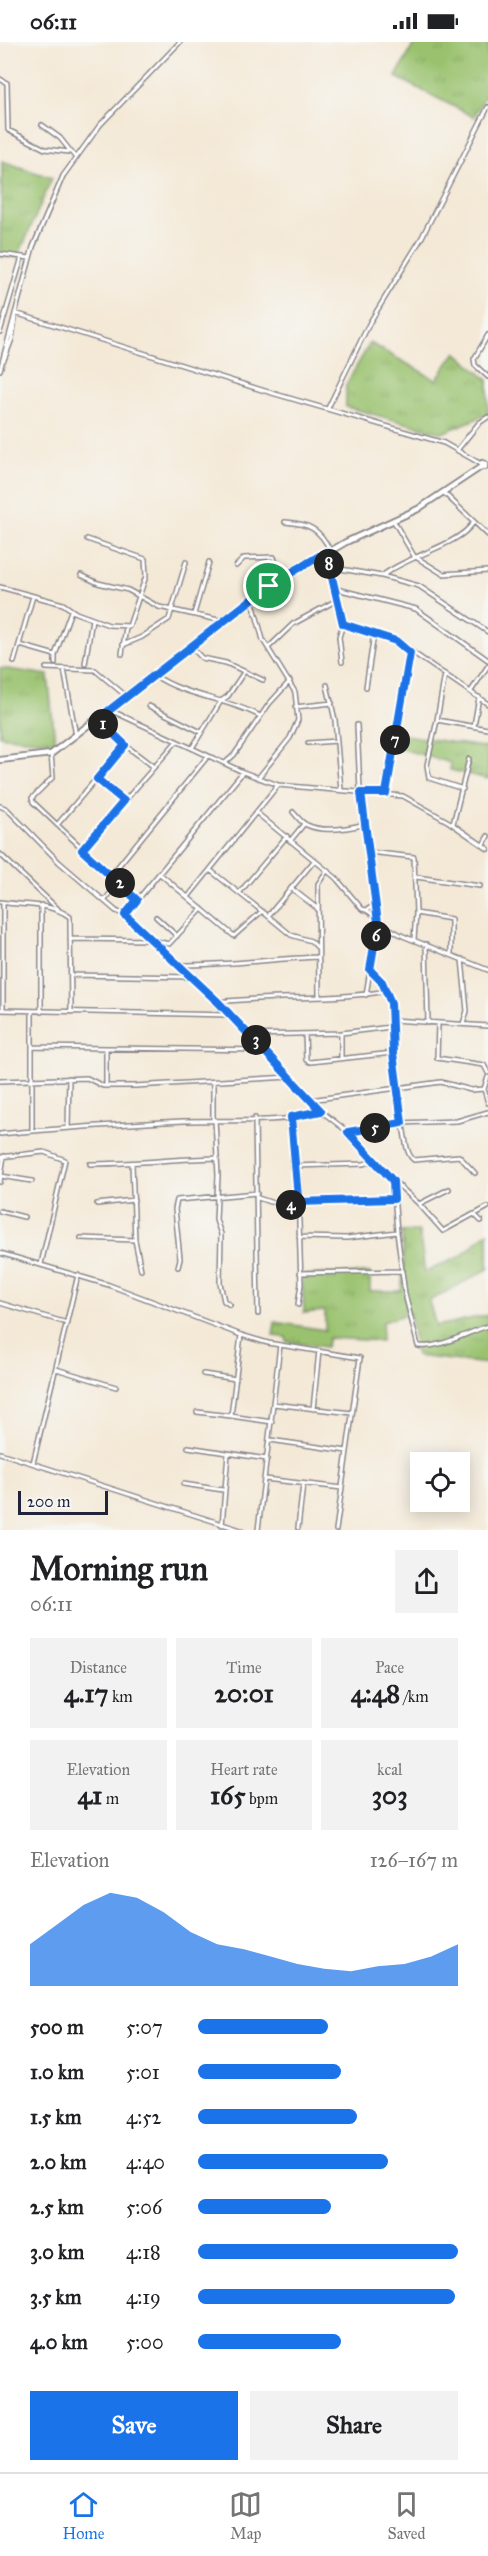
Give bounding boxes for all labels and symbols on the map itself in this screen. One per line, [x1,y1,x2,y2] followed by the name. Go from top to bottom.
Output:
[314,549,344,579] pin: 8
[243,560,294,611] pin
[88,709,118,739] pin: 1
[380,725,410,755] pin: 7
[105,868,135,898] pin: 2
[361,921,391,951] pin: 6
[241,1025,271,1055] pin: 3
[360,1113,390,1143] pin: 5
[276,1190,306,1220] pin: 4
[18,1488,108,1516] scale bar

